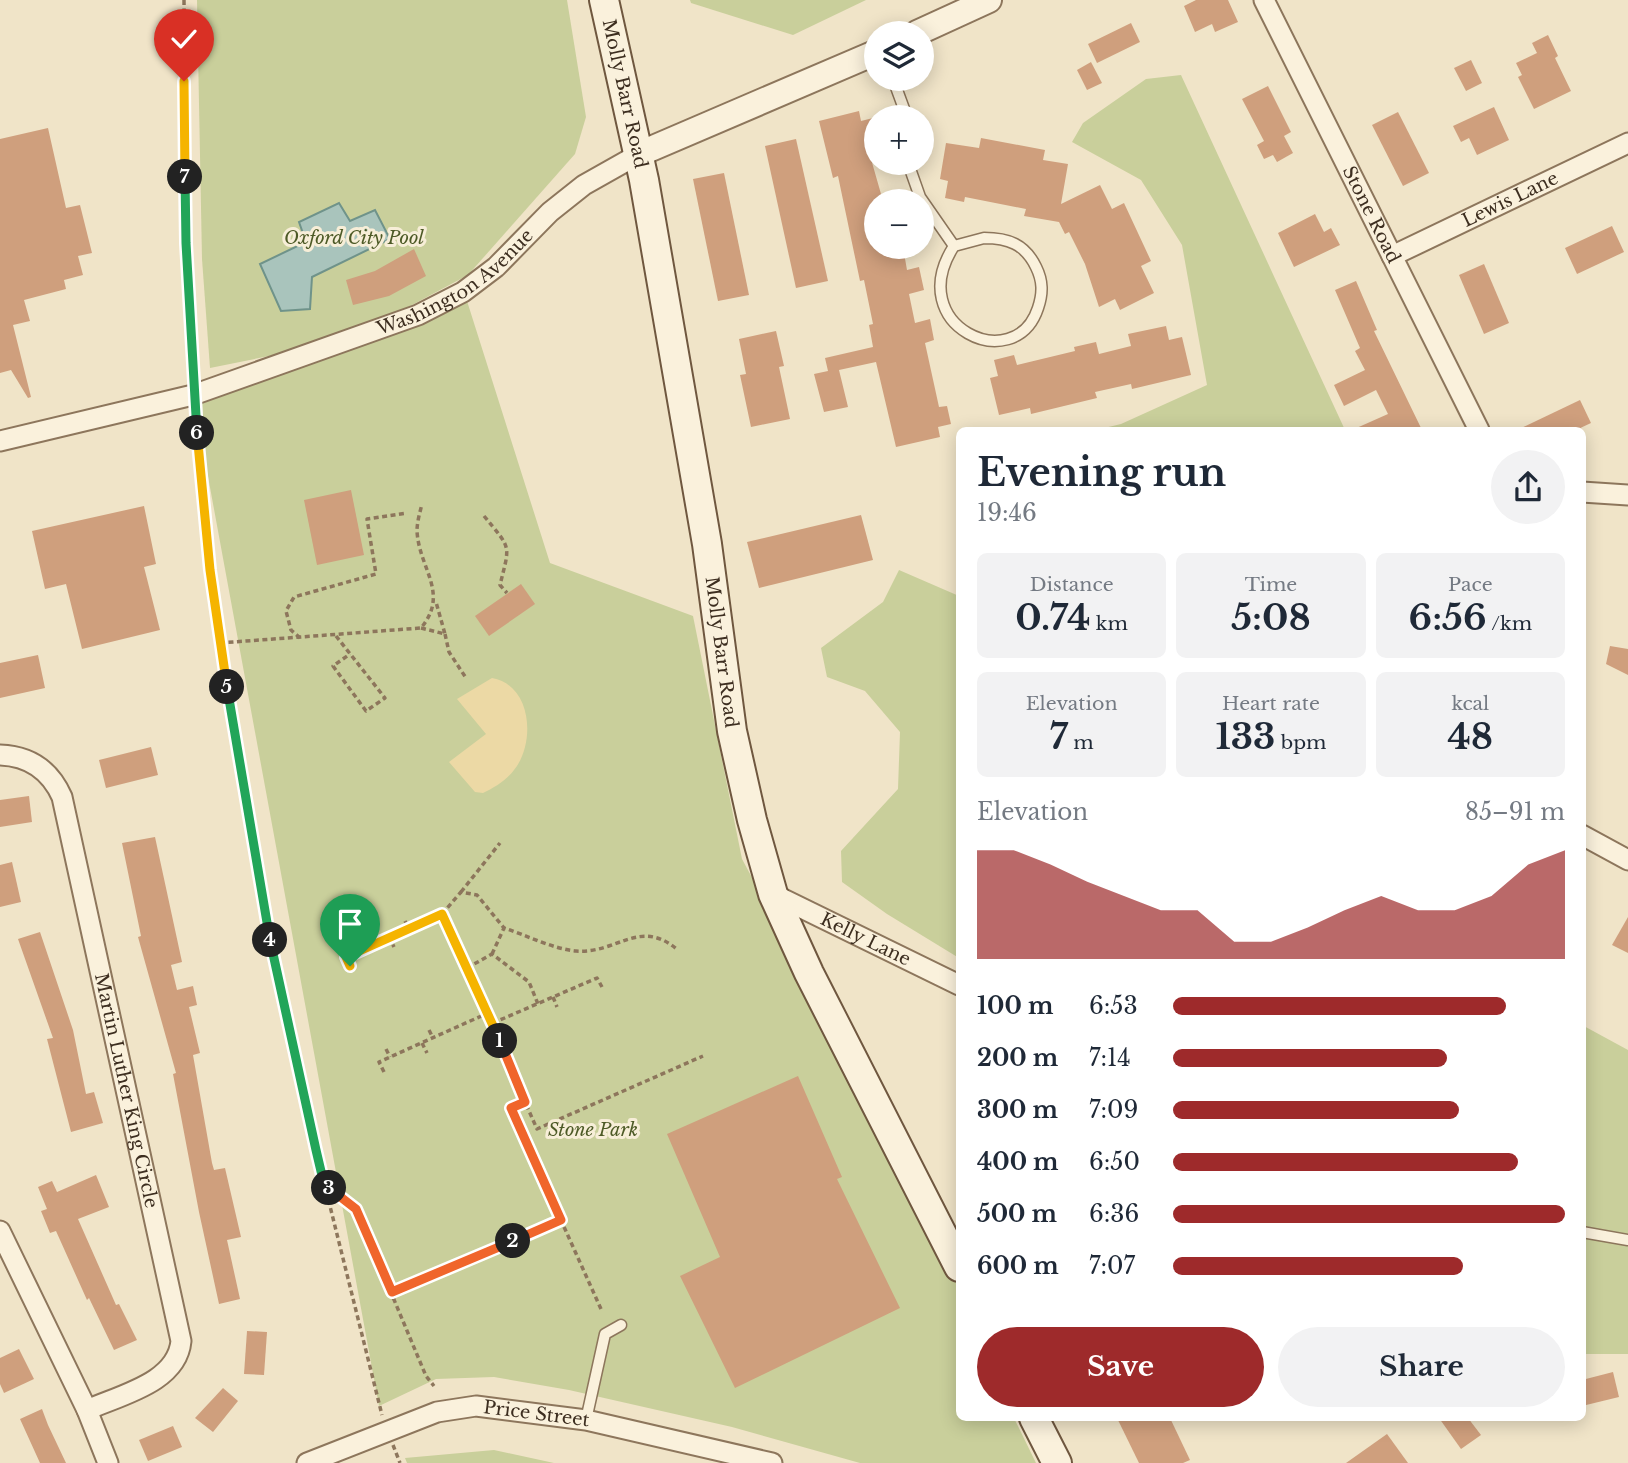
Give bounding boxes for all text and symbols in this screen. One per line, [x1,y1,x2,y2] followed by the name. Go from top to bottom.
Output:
[154,9,214,81] pin
[598,17,652,170] street label: Molly Barr Road
[165,20,203,58] icon: check
[864,21,934,259] map controls
[864,21,934,91] button: layers
[864,105,934,175] button: +
[168,160,202,194] pin: 7
[1338,162,1405,267] street label: Stone Road
[180,165,189,188] text: 7
[1459,167,1562,232] street label: Lewis Lane
[864,189,934,259] button: −
[373,225,538,340] street label: Washington Avenue
[284,227,424,249] park label: Oxford City Pool
[180,416,214,450] pin: 6
[190,421,203,444] text: 6
[977,449,1226,496] text: Evening run
[1491,450,1565,524] button: share
[977,499,1037,527] text: 19:46
[1030,573,1114,596] text: Distance
[1245,573,1297,596] text: Time
[1448,573,1493,596] text: Pace
[700,575,742,729] street label: Molly Barr Road
[1015,596,1090,639] text: 0.74
[1231,596,1311,639] text: 5:08
[1409,596,1487,639] text: 6:56
[1090,612,1128,635] text: km
[1487,612,1532,635] text: /km
[210,670,244,704] pin: 5
[221,675,232,698] text: 5
[1026,692,1118,715] text: Elevation
[1222,692,1320,715] text: Heart rate
[1451,692,1489,715] text: kcal
[1050,715,1068,758] text: 7
[1215,715,1275,758] text: 133
[1448,715,1493,758] text: 48
[1068,731,1094,754] text: m
[1275,731,1327,754] text: bpm
[977,798,1088,826] text: Elevation
[1465,798,1565,826] text: 85–91 m
[320,894,380,966] pin
[331,905,369,943] icon: arrive
[817,908,914,971] street label: Kelly Lane
[252,922,288,958] pin: 4
[263,928,276,951] text: 4
[90,971,163,1210] street label: Martin Luther King Circle
[977,992,1053,1020] text: 100 m
[1089,992,1138,1020] text: 6:53
[482,1024,518,1058] pin: 1
[495,1029,504,1052] text: 1
[977,1044,1058,1072] text: 200 m
[1089,1044,1131,1072] text: 7:14
[977,1096,1058,1124] text: 300 m
[1089,1096,1138,1124] text: 7:09
[548,1119,638,1141] park label: Stone Park
[977,1148,1059,1176] text: 400 m
[1089,1148,1140,1176] text: 6:50
[312,1170,346,1206] pin: 3
[322,1176,335,1199] text: 3
[977,1200,1057,1228] text: 500 m
[1089,1200,1139,1228] text: 6:36
[496,1224,530,1258] pin: 2
[506,1229,519,1252] text: 2
[977,1252,1059,1280] text: 600 m
[1089,1252,1135,1280] text: 7:07
[977,1327,1264,1407] button: Save
[1278,1327,1565,1407] button: Share
[482,1396,591,1431] street label: Price Street

